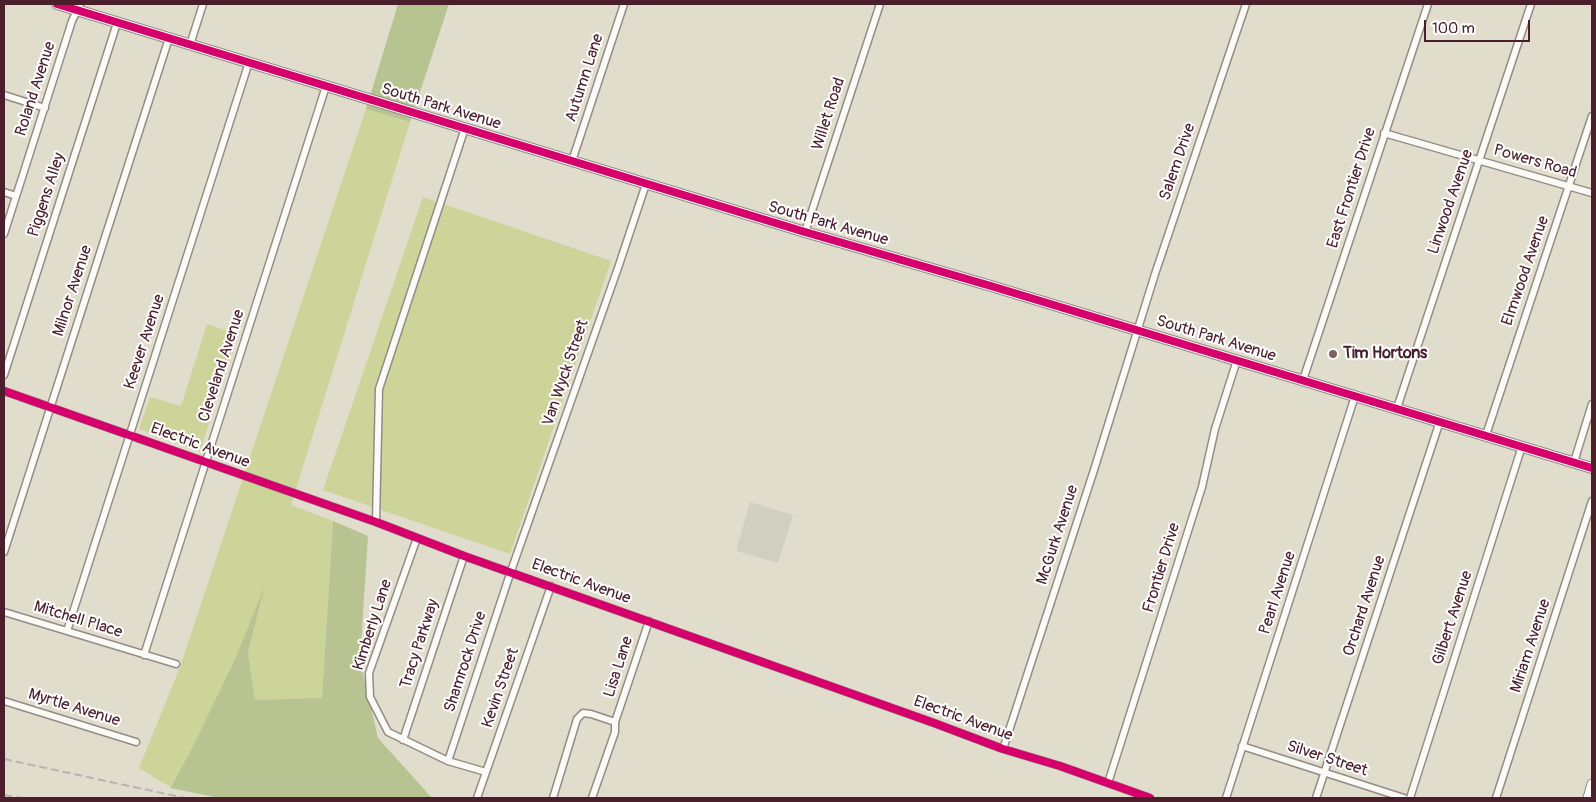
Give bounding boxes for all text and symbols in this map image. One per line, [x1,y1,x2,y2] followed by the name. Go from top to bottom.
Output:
[1426,10,1532,42] scale bar
[1432,19,1475,38] text: 100 m
[562,32,608,124] street label: Autumn Lane
[12,39,60,139] street label: Roland Avenue
[808,75,850,153] street label: Willet Road
[379,80,503,134] street label: South Park Avenue
[1156,121,1200,203] street label: Salem Drive
[1323,125,1381,251] street label: East Frontier Drive
[1491,141,1579,183] street label: Powers Road
[1424,147,1478,257] street label: Linwood Avenue
[24,150,70,240] street label: Piggens Alley
[766,198,890,250] street label: South Park Avenue
[1498,214,1554,328] street label: Elmwood Avenue
[49,243,97,339] street label: Milnor Avenue
[121,292,169,392] street label: Keever Avenue
[195,307,249,425] street label: Cleveland Avenue
[1154,312,1278,366] street label: South Park Avenue
[539,317,593,429] street label: Van Wyck Street
[1343,344,1427,364] place label: Tim Hortons
[1327,348,1339,360] marker: Tim Hortons
[148,419,252,473] street label: Electric Avenue
[1033,483,1083,587] street label: McGurk Avenue
[1139,521,1185,615] street label: Frontier Drive
[1256,549,1300,637] street label: Pearl Avenue
[1340,553,1390,659] street label: Orchard Avenue
[529,555,633,609] street label: Electric Avenue
[1429,569,1477,667] street label: Gilbert Avenue
[349,577,397,673] street label: Kimberly Lane
[31,597,125,643] street label: Mitchell Place
[396,597,444,691] street label: Tracy Parkway
[1507,597,1555,695] street label: Miriam Avenue
[441,609,491,715] street label: Shamrock Drive
[600,634,638,700] street label: Lisa Lane
[478,645,524,731] street label: Kevin Street
[26,685,122,731] street label: Myrtle Avenue
[911,692,1015,746] street label: Electric Avenue
[1284,737,1370,781] street label: Silver Street

